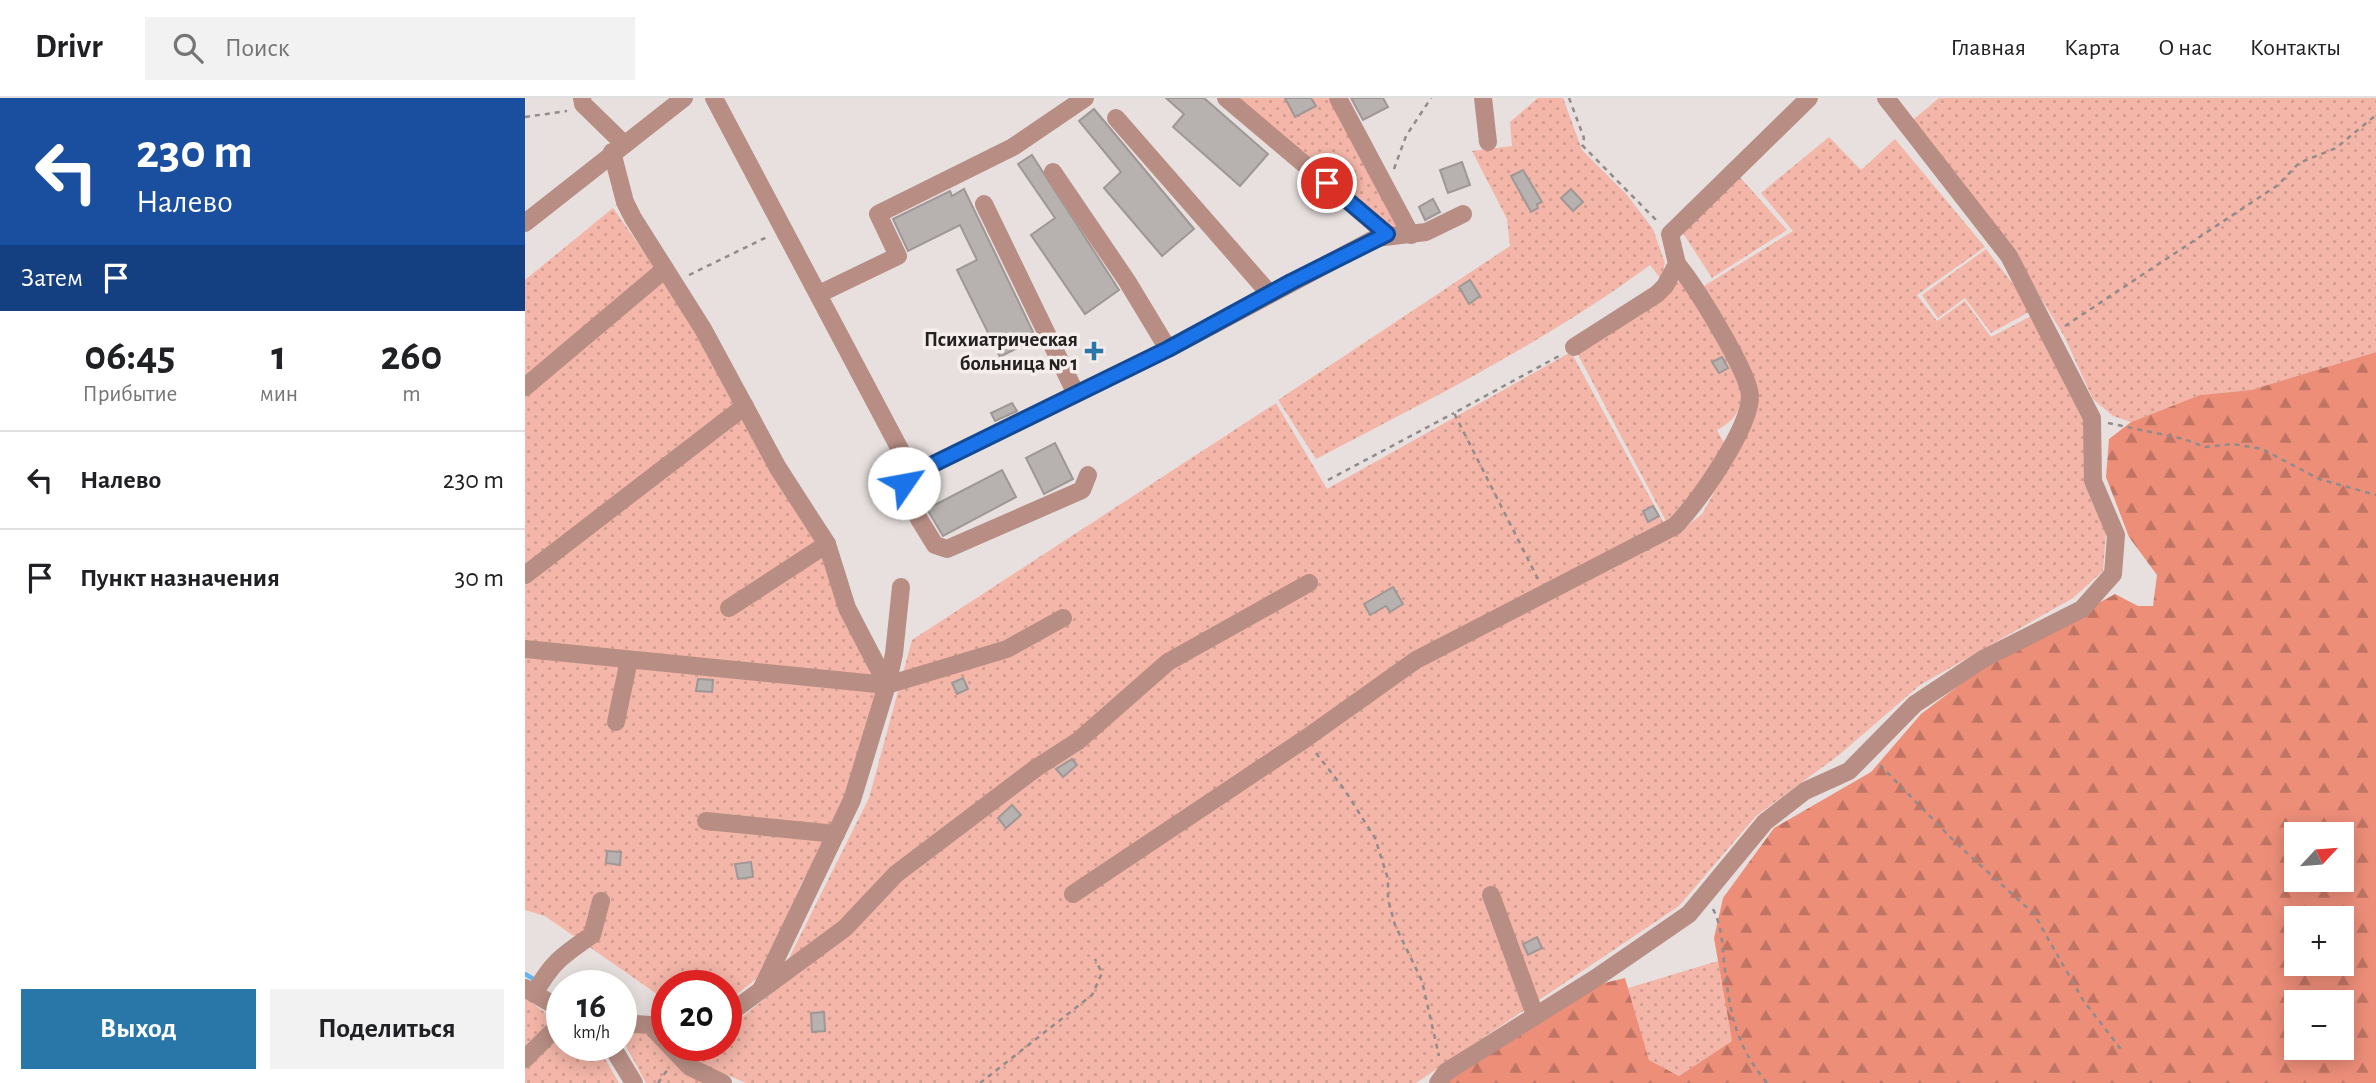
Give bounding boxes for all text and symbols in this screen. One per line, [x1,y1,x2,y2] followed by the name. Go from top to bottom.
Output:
[145,17,635,80] search box
[169,29,207,67] icon: search
[35,31,103,64] text: Drivr
[225,35,290,61] text: Поиск
[1951,36,2026,60] text: Главная
[2064,36,2120,60] text: Карта
[2158,36,2212,60] text: О нас
[2250,36,2341,60] text: Контакты
[21,126,112,217] icon: left
[136,128,253,177] text: 230 m
[1297,153,1357,213] pin
[1308,164,1346,202] icon: arrive
[136,186,233,218] text: Налево
[97,259,135,297] icon: arrive
[21,265,83,291] text: Затем
[924,329,1078,374] place label: Психиатрическая больница № 1
[84,335,175,377] text: 06:45
[271,335,286,377] text: 1
[381,335,442,377] text: 260
[1084,341,1104,361] marker: Психиатрическая больница № 1
[83,383,177,406] text: Прибытие
[260,383,298,406] text: мин
[402,383,421,406] text: m
[867,446,941,520] position arrow
[21,461,59,499] icon: left
[80,467,161,493] text: Налево
[443,467,504,493] text: 230 m
[21,559,59,597] icon: arrive
[80,565,280,591] text: Пункт назначения
[454,565,504,591] text: 30 m
[2284,822,2354,892] north arrow
[2284,822,2354,1060] map controls
[2284,906,2354,976] button: +
[651,970,742,1061] speed limit sign: 20
[21,989,256,1069] button: Выход
[270,989,504,1069] button: Поделиться
[577,989,606,1024] text: 16
[2284,990,2354,1060] button: −
[573,1024,610,1042] text: km/h

